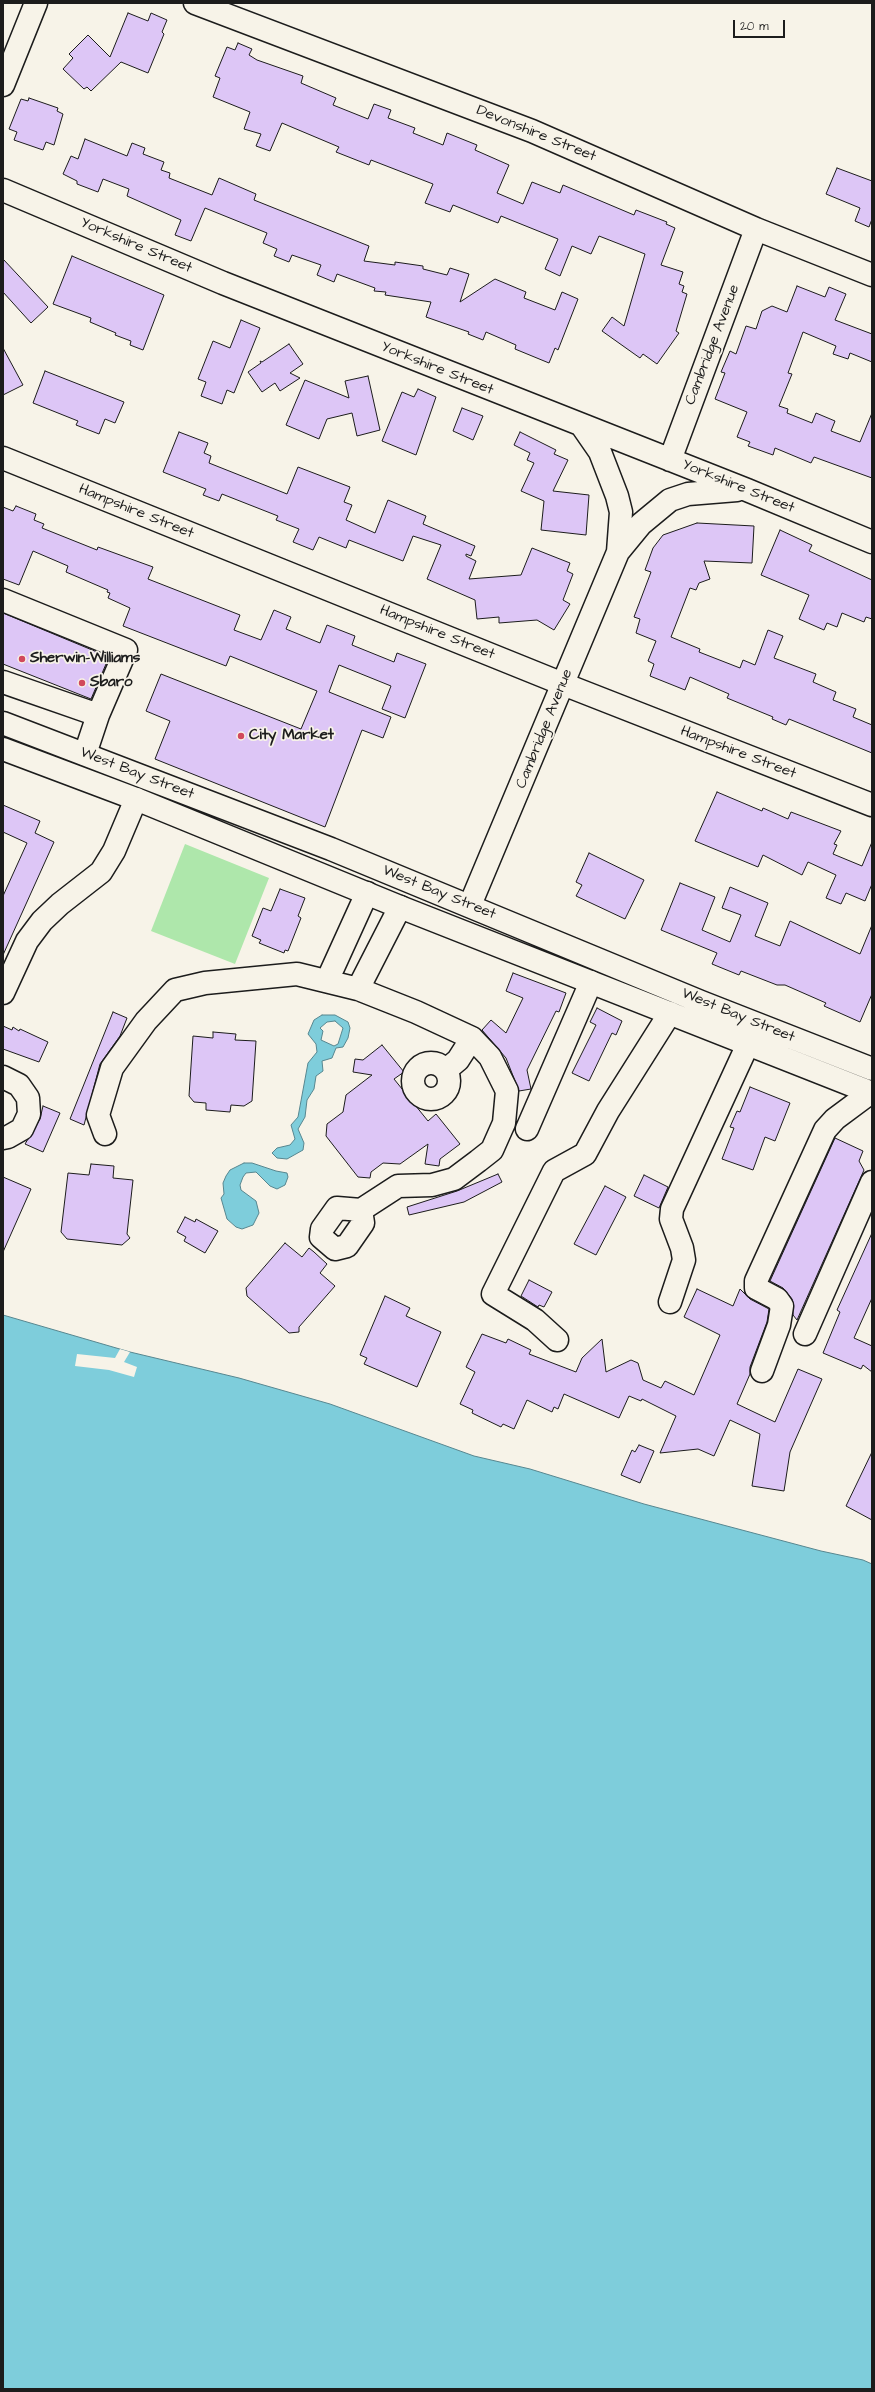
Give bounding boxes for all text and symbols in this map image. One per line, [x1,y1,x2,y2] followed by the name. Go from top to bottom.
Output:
[735,12,787,38] scale bar
[740,18,769,35] text: 20 m
[474,102,598,166] street label: Devonshire Street
[77,214,195,278] street label: Yorkshire Street
[682,282,744,408] street label: Cambridge Avenue
[378,338,496,400] street label: Yorkshire Street
[679,456,797,518] street label: Yorkshire Street
[76,481,196,543] street label: Hampshire Street
[377,602,497,664] street label: Hampshire Street
[30,650,140,668] place label: Sherwin-Williams
[17,654,27,664] marker: Sherwin-Williams
[513,667,577,791] street label: Cambridge Avenue
[90,674,132,692] place label: Sbaro
[77,678,87,688] marker: Sbaro
[678,723,798,783] street label: Hampshire Street
[249,727,334,745] place label: City Market
[236,731,246,741] marker: City Market
[77,744,197,804] street label: West Bay Street
[380,862,498,924] street label: West Bay Street
[679,985,797,1047] street label: West Bay Street

